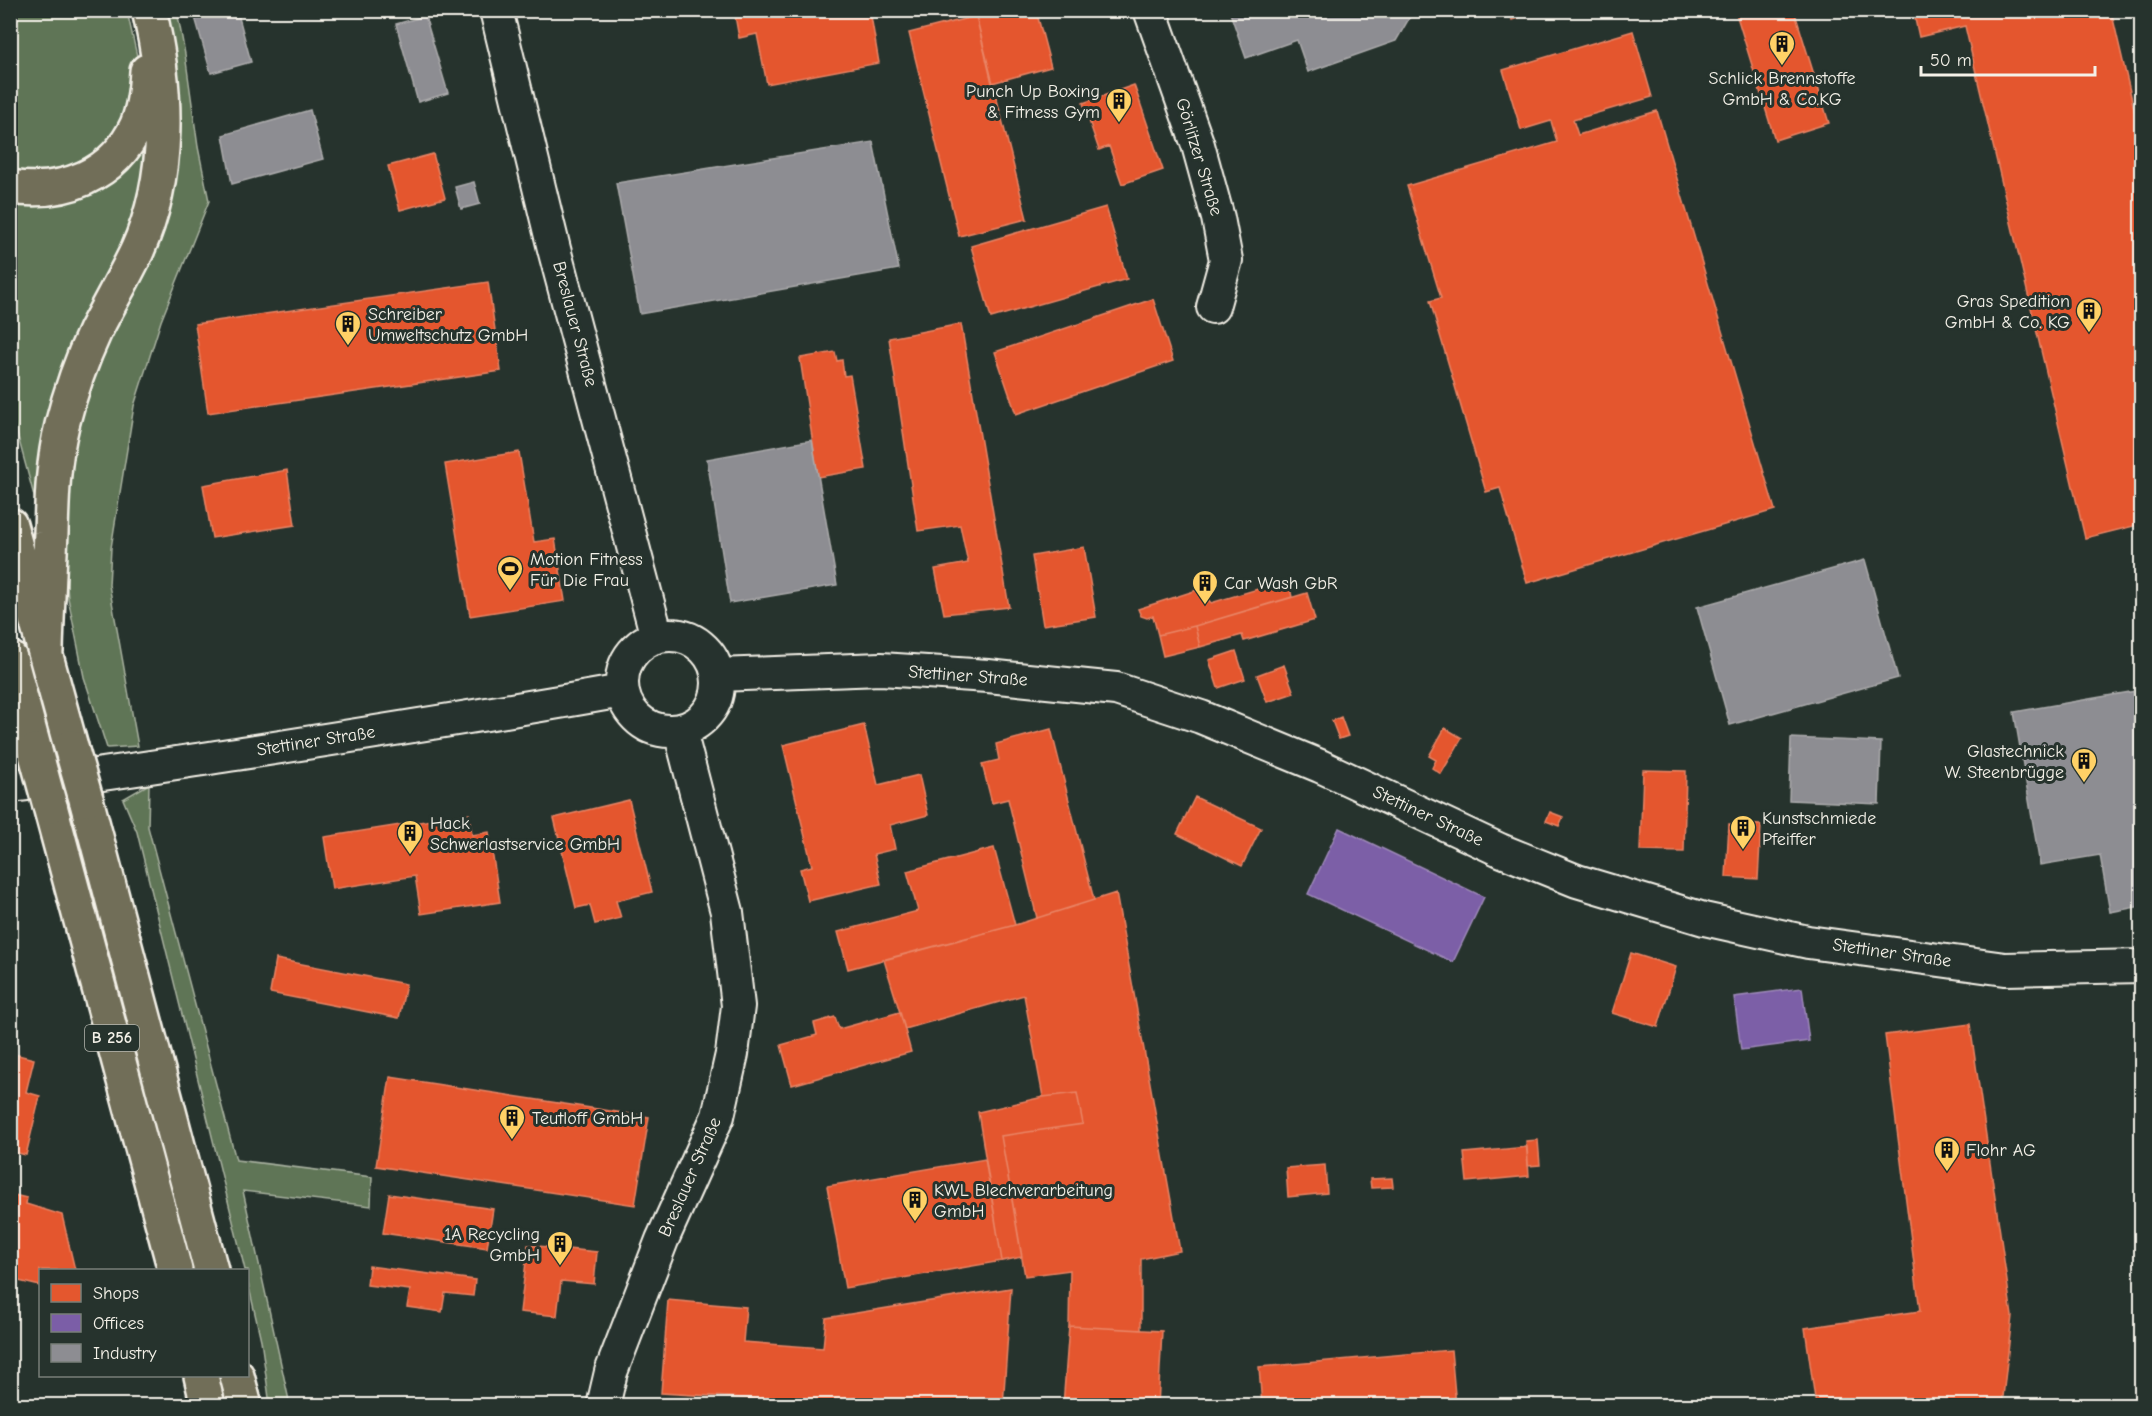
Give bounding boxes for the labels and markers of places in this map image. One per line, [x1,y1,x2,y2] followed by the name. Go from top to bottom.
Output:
[1767,29,1797,67] building icon: Schlick Brennstoffe GmbH & Co.KG
[1709,68,1855,110] place label: Schlick Brennstoffe GmbH & Co.KG
[966,81,1100,123] place label: Punch Up Boxing & Fitness Gym
[1104,86,1134,124] building icon: Punch Up Boxing & Fitness Gym
[1945,291,2070,333] place label: Gras Spedition GmbH & Co. KG
[2074,296,2104,334] building icon: Gras Spedition GmbH & Co. KG
[368,304,528,346] place label: Schreiber Umweltschutz GmbH
[333,309,363,347] building icon: Schreiber Umweltschutz GmbH
[530,549,643,591] place label: Motion Fitness Für Die Frau
[495,554,525,592] sports icon: Motion Fitness Für Die Frau
[1190,568,1220,606] building icon: Car Wash GbR
[1224,573,1338,594] place label: Car Wash GbR
[1944,741,2064,783] place label: Glastechnick W. Steenbrügge
[2069,746,2099,784] building icon: Glastechnick W. Steenbrügge
[1762,808,1876,850] place label: Kunstschmiede Pfeiffer
[430,813,620,855] place label: Hack Schwerlastservice GmbH
[1728,813,1758,851] building icon: Kunstschmiede Pfeiffer
[395,818,425,856] building icon: Hack Schwerlastservice GmbH
[497,1103,527,1141] building icon: Teutloff GmbH
[532,1108,643,1129] place label: Teutloff GmbH
[1932,1135,1962,1173] building icon: Flohr AG
[1966,1140,2036,1161] place label: Flohr AG
[934,1180,1113,1222] place label: KWL Blechverarbeitung GmbH
[900,1185,930,1223] building icon: KWL Blechverarbeitung GmbH
[444,1224,540,1266] place label: 1A Recycling GmbH
[545,1229,575,1267] building icon: 1A Recycling GmbH

